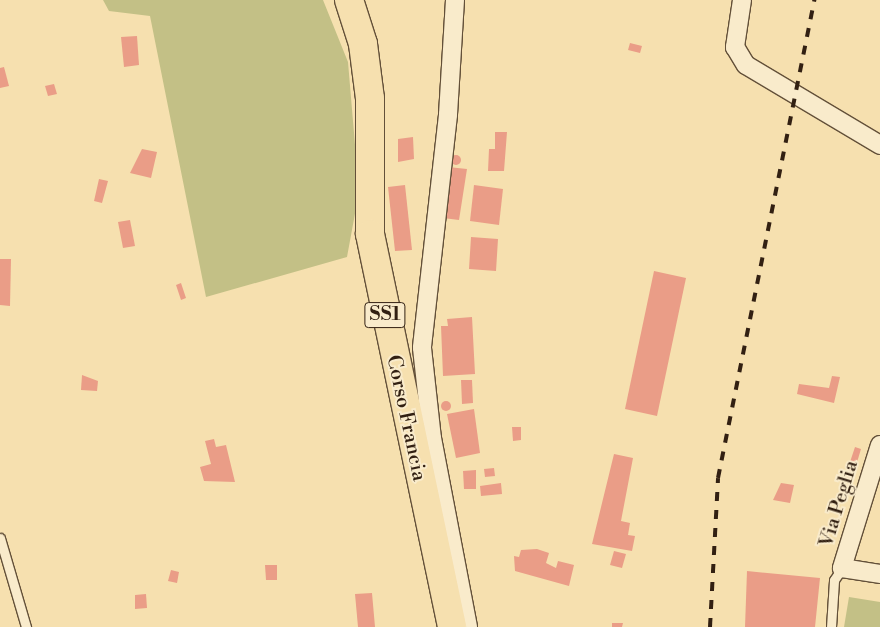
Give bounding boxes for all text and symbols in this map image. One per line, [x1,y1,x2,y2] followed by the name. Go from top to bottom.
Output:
[364,298,406,332] road number: SS1
[381,353,431,483] street label: Corso Francia
[814,458,864,550] street label: Via Peglia

